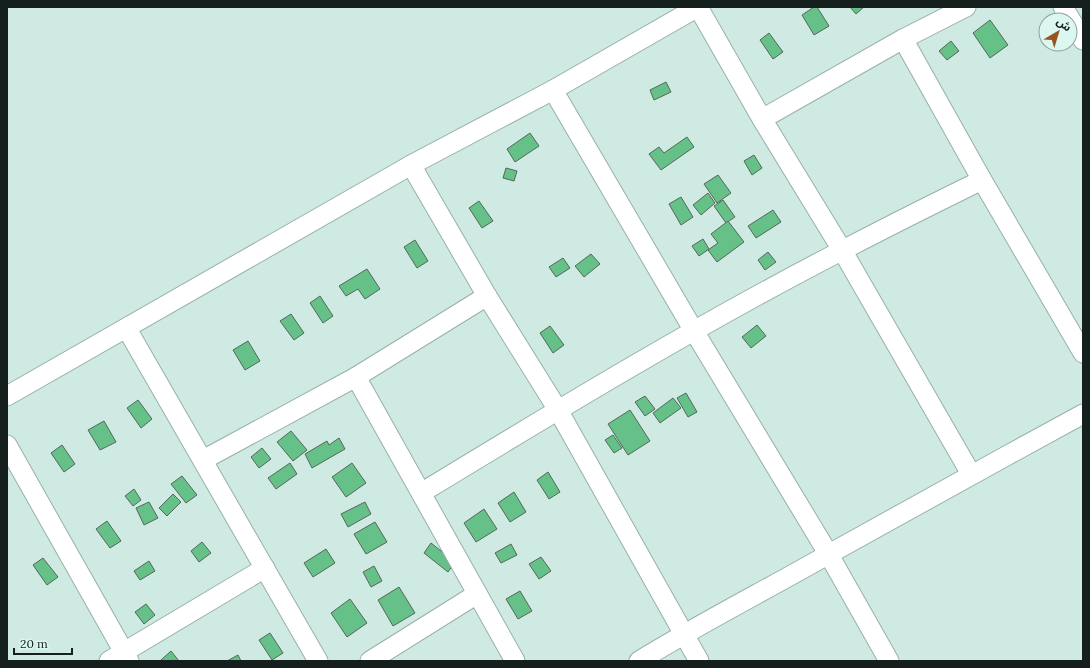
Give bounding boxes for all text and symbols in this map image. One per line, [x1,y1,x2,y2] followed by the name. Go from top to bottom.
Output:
[1038,12,1078,52] north arrow
[1054,14,1074,34] text: ش
[14,630,72,656] scale bar
[20,636,48,651] text: 20 m

